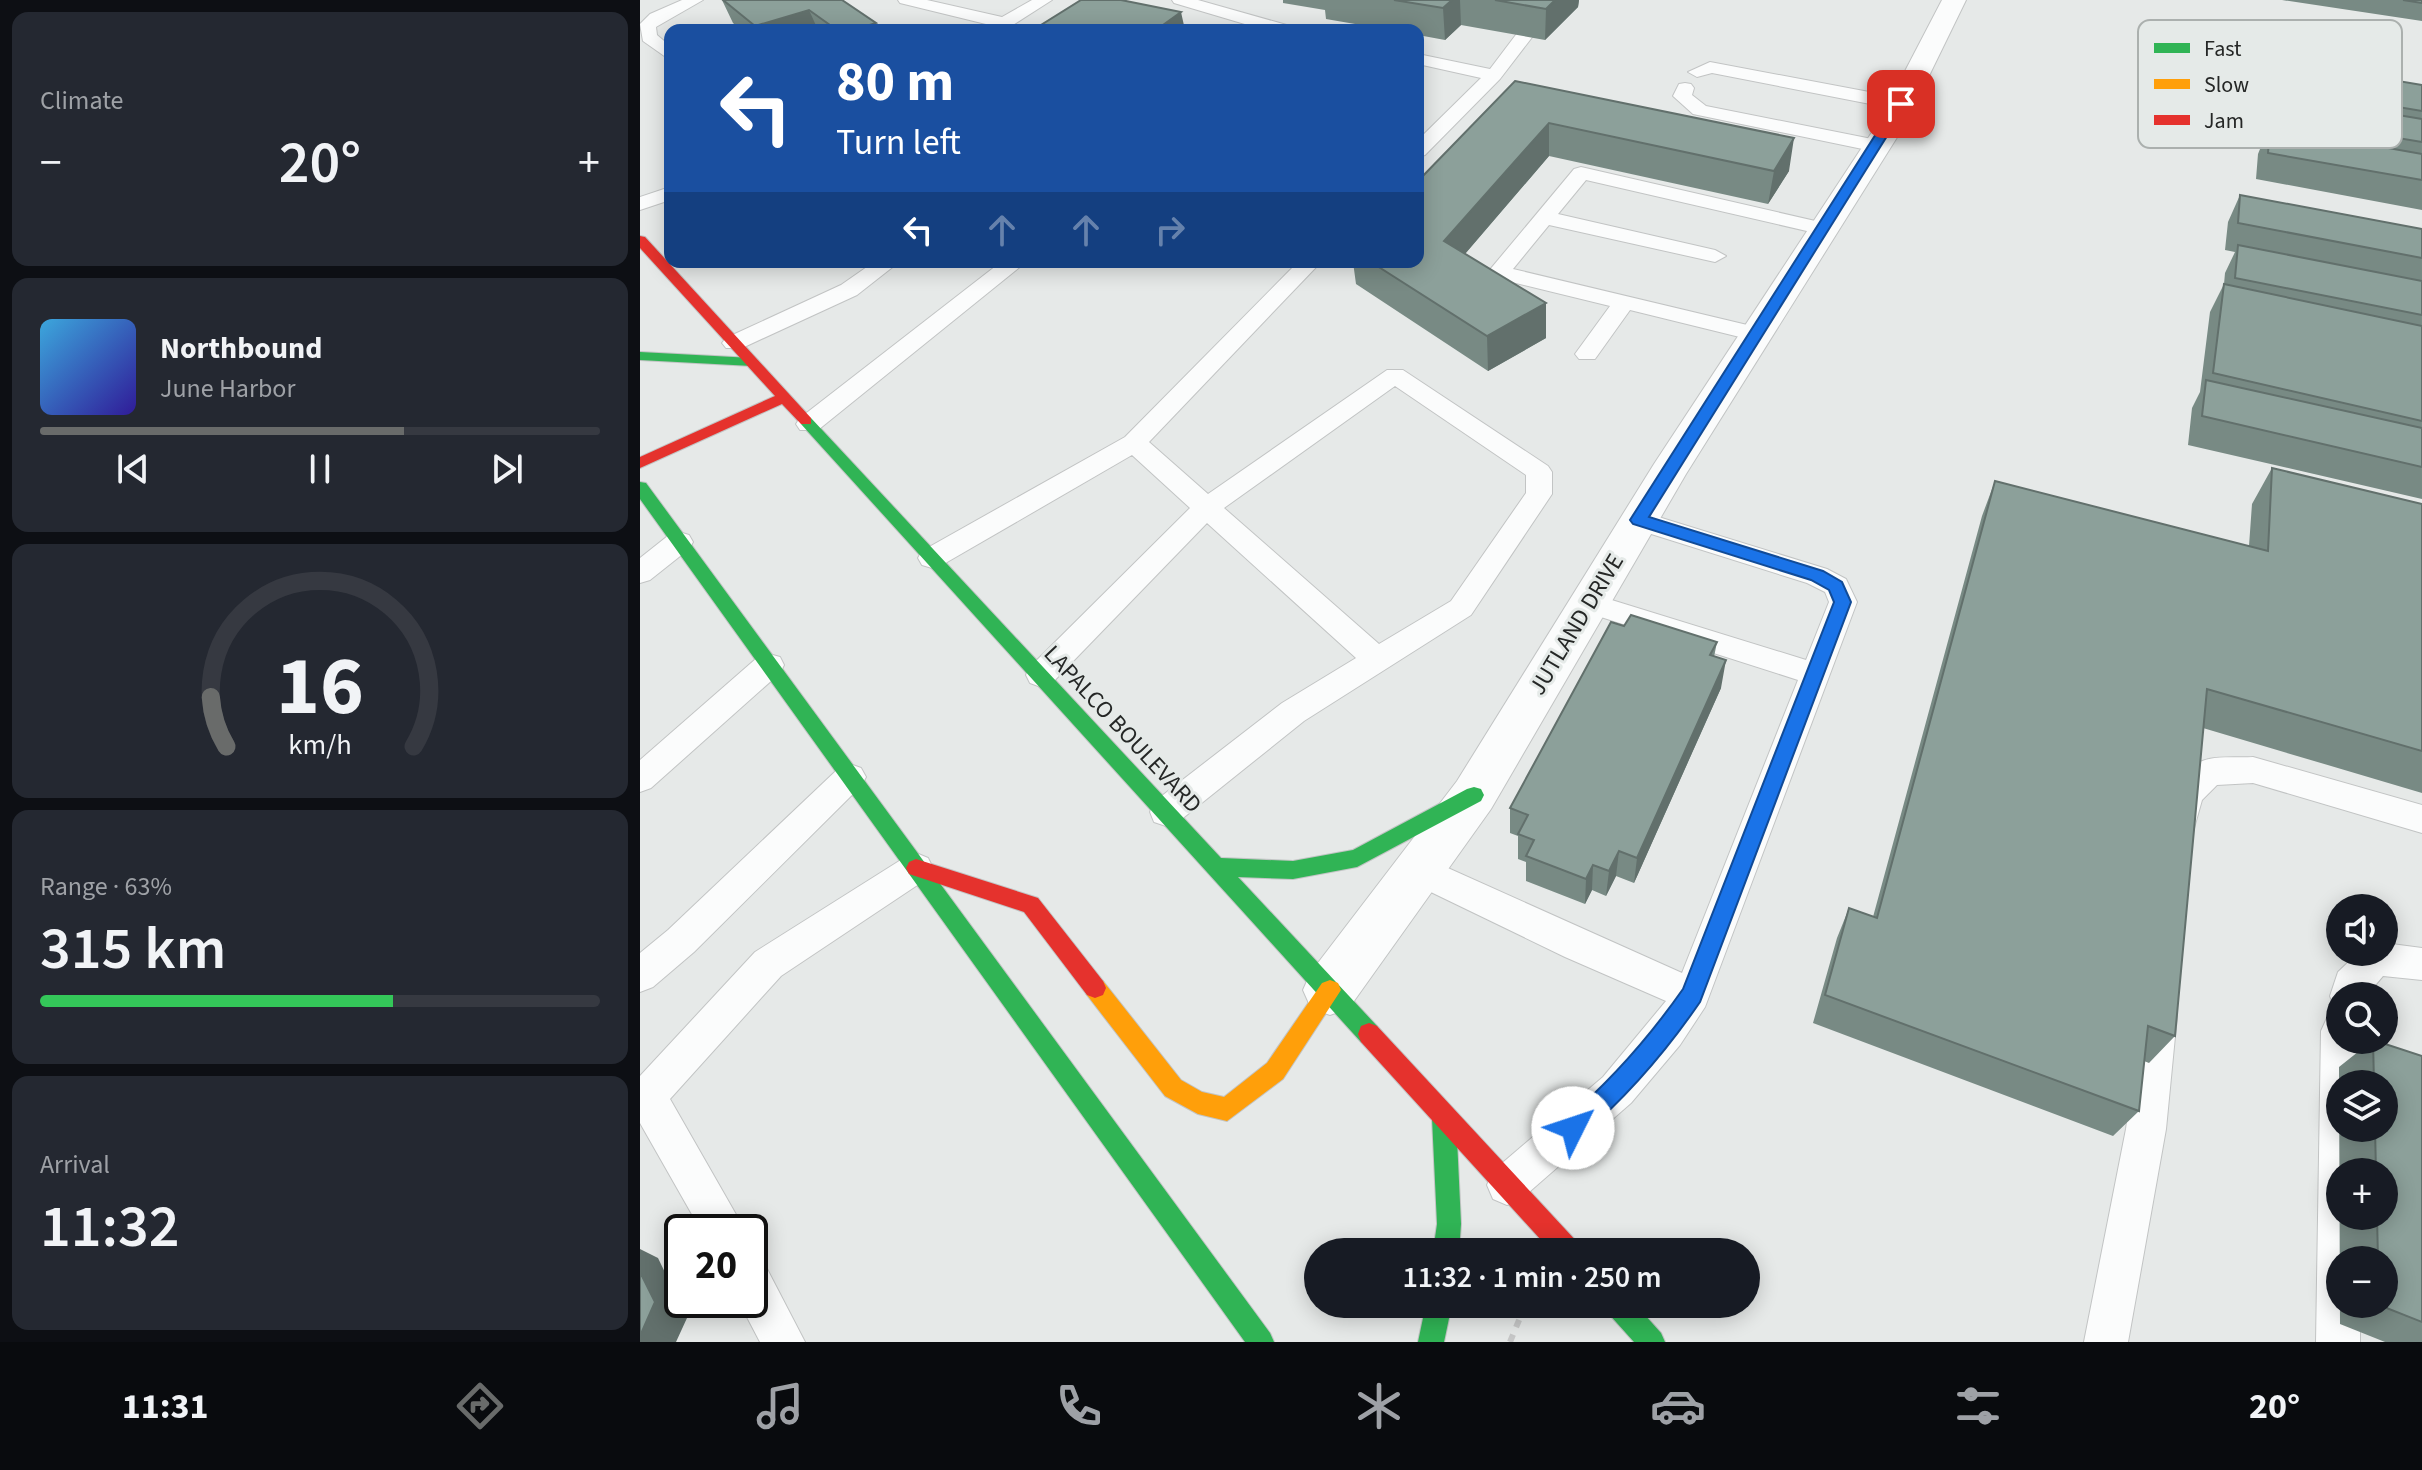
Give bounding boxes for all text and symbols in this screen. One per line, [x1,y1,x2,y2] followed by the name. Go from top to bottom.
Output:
[2138,20,2402,148] legend
[2204,33,2242,65] text: Fast
[836,43,954,122] text: 80 m
[704,56,808,160] icon: left
[2204,69,2249,101] text: Slow
[1867,70,1935,138] pin
[40,82,124,119] text: Climate
[1879,82,1923,126] icon: arrive
[2204,105,2244,137] text: Jam
[836,117,961,168] text: Turn left
[279,121,361,206] text: 20°
[40,132,62,195] text: −
[578,132,600,195] text: +
[896,208,940,252] icon: left
[980,208,1024,252] icon: ahead
[1064,208,1108,252] icon: ahead
[1148,208,1192,252] icon: right
[160,327,322,370] text: Northbound
[160,370,296,407] text: June Harbor
[111,447,155,491] icon: previous
[298,447,342,491] icon: pause
[485,447,529,491] icon: next
[1520,547,1632,702] street label: JUTLAND DRIVE
[276,628,364,746] text: 16
[1035,638,1210,821] street label: LAPALCO BOULEVARD
[288,725,352,765] text: km/h
[40,868,172,905] text: Range · 63%
[2326,894,2398,1318] map controls
[2326,894,2398,966] button: sound
[40,907,226,992] text: 315 km
[2326,982,2398,1054] button: search
[2326,1070,2398,1142] button: layers
[1531,1086,1615,1170] position arrow
[40,1146,110,1183] text: Arrival
[2326,1158,2398,1230] button: +
[40,1185,180,1270] text: 11:32
[664,1214,768,1318] speed limit sign: 20
[2326,1246,2398,1318] button: −
[1402,1256,1662,1299] text: 11:32 · 1 min · 250 m
[452,1378,508,1434] icon: directions
[752,1378,808,1434] icon: music
[1051,1378,1107,1434] icon: phone
[1351,1378,1407,1434] icon: climate
[1650,1378,1706,1434] icon: car
[1950,1378,2006,1434] icon: filters
[122,1381,209,1432] text: 11:31
[2249,1381,2300,1432] text: 20°

